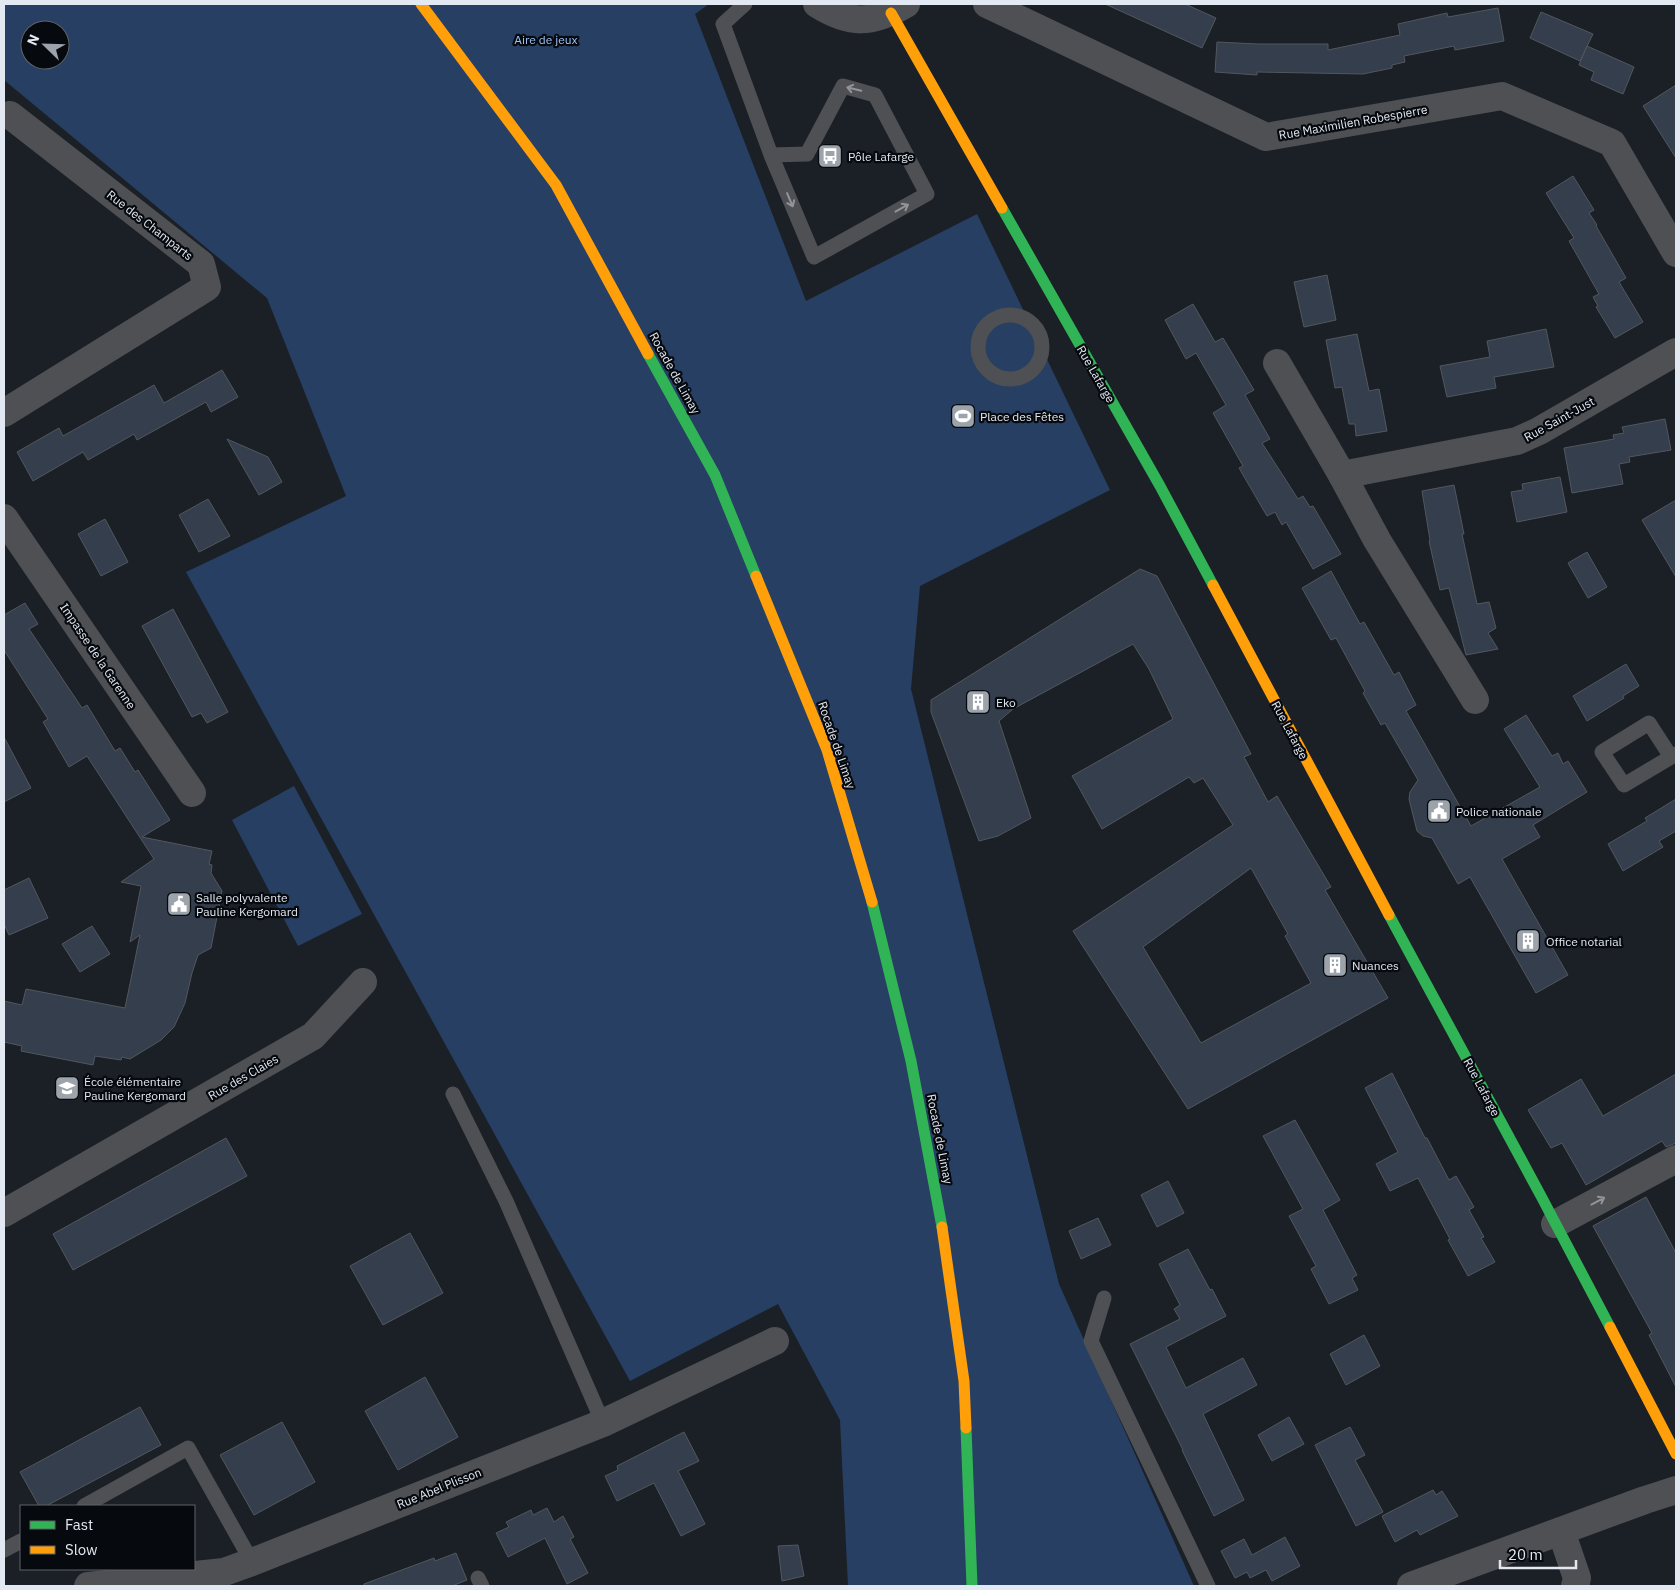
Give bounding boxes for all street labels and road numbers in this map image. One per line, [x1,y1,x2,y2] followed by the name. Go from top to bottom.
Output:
[1278,101,1429,142] street label: Rue Maximilien Robespierre
[104,187,196,263] street label: Rue des Champarts
[646,329,704,417] street label: Rocade de Limay
[1074,343,1119,406] street label: Rue Lafarge
[1521,393,1597,445] street label: Rue Saint-Just
[57,600,139,712] street label: Impasse de la Garenne
[1268,698,1312,762] street label: Rue Lafarge
[815,699,859,791] street label: Rocade de Limay
[205,1051,281,1103] street label: Rue des Claies
[1460,1055,1504,1119] street label: Rue Lafarge
[924,1093,956,1185] street label: Rocade de Limay
[394,1464,484,1512] street label: Rue Abel Plisson

